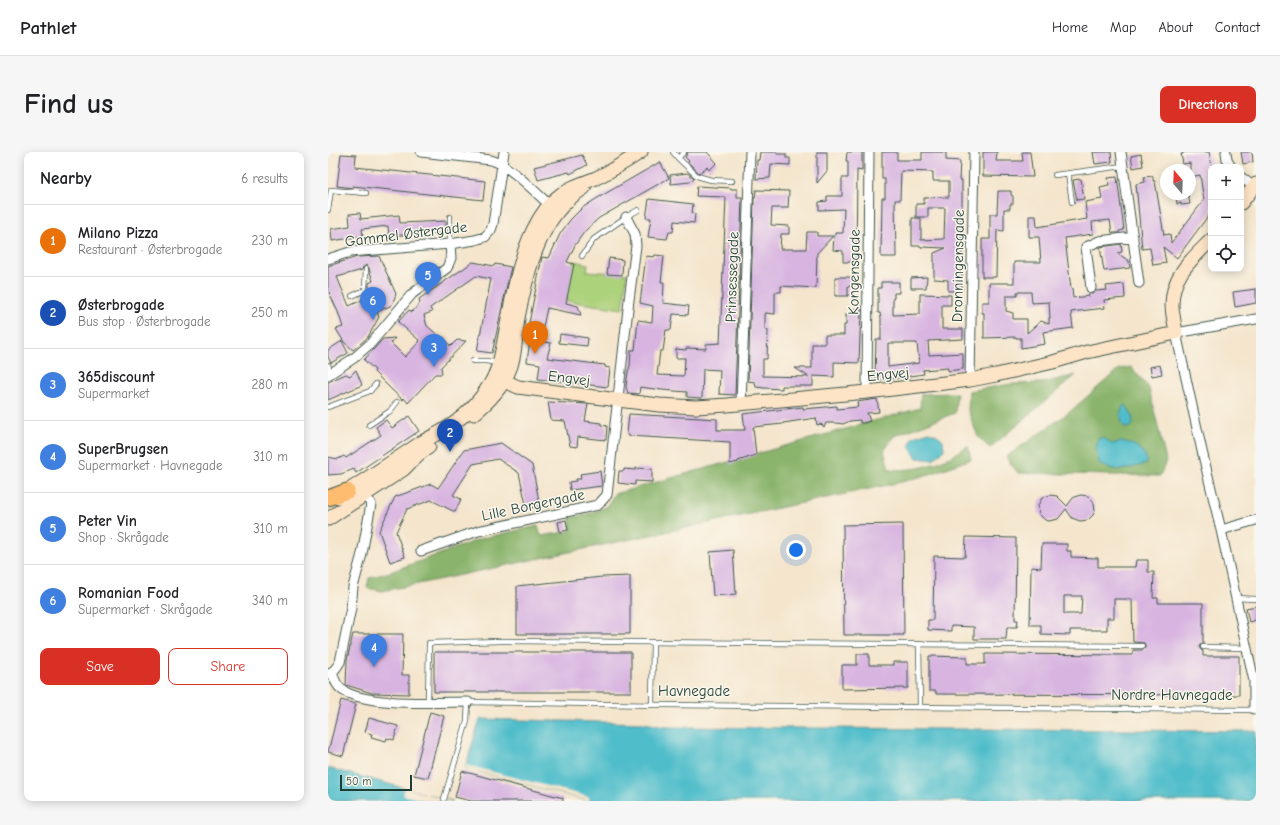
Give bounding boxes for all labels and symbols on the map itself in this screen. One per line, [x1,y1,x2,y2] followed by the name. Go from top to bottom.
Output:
[1160,164,1196,200] north arrow
[948,209,968,322] street label: Dronningensgade
[344,218,469,250] street label: Gammel Østergade
[844,228,864,315] street label: Kongensgade
[721,231,743,323] street label: Prinsessegade
[415,262,441,295] pin: 5
[360,287,386,320] pin: 6
[522,321,548,354] pin: 1
[421,334,447,367] pin: 3
[866,363,910,385] street label: Engvej
[547,366,591,390] street label: Engvej
[437,419,463,452] pin: 2
[480,485,587,525] street label: Lille Borgergade
[786,540,806,560] your location
[361,634,387,667] pin: 4
[658,682,730,700] street label: Havnegade
[1111,686,1233,704] street label: Nordre Havnegade
[340,773,412,792] scale bar

